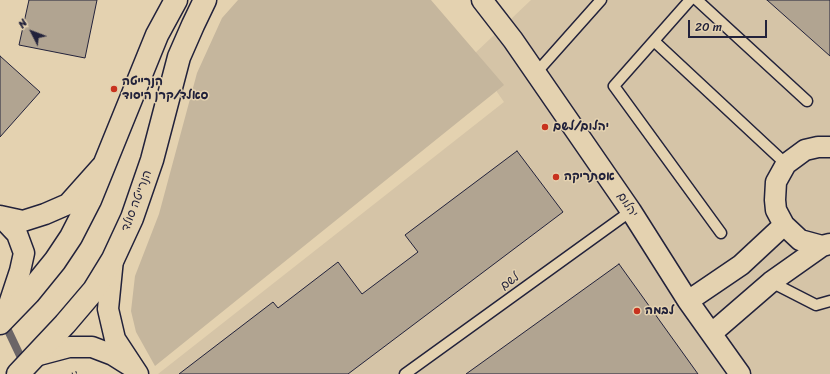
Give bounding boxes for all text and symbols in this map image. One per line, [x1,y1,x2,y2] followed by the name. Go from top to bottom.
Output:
[12,12,52,52] north arrow
[690,12,769,38] scale bar
[13,14,32,33] text: N
[695,16,722,38] text: 20 m
[122,75,208,103] place label: הנרייטה סאלד/קרן היסוד
[109,84,119,94] marker: הנרייטה סאלד/קרן היסוד
[553,120,609,134] place label: יהלום/לשם
[540,122,550,132] marker: יהלום/לשם
[119,168,155,234] street label: הנרייטה סולד
[564,170,615,184] place label: אסתריקה
[551,172,561,182] marker: אסתריקה
[613,190,641,220] street label: יהלום
[498,270,522,294] street label: לשם
[645,304,674,318] place label: לבמה
[632,306,642,316] marker: לבמה

